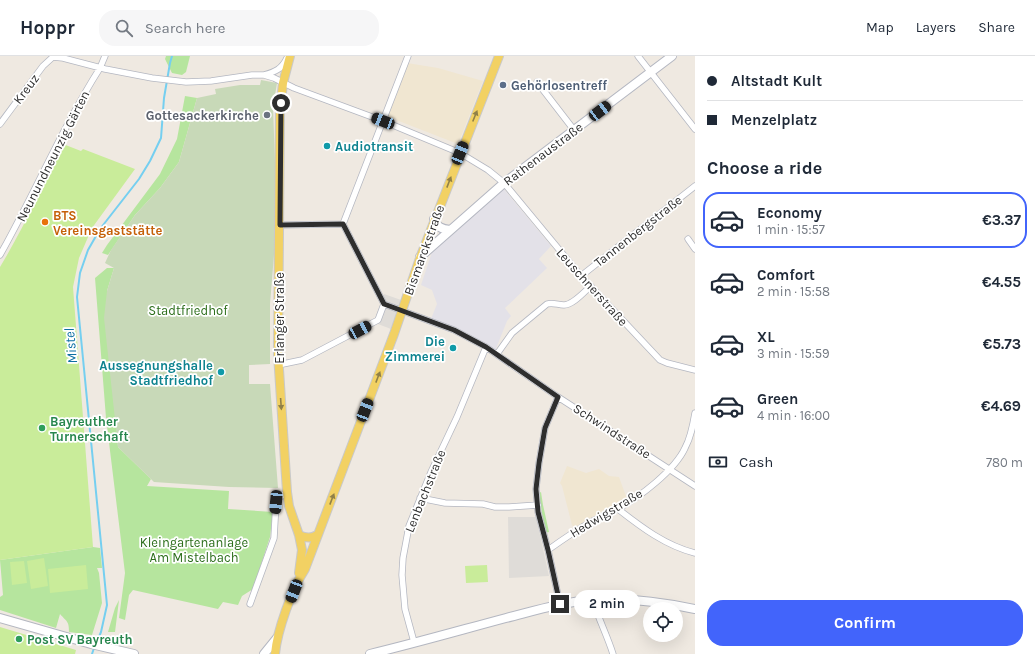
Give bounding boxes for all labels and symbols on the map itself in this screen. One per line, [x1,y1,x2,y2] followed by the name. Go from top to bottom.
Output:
[10,71,42,107] street label: Kreuz
[511,78,607,93] place label: Gehörlosentreff
[498,80,508,90] marker: Gehörlosentreff
[13,88,93,224] street label: Neunundneunzig Gärten
[272,94,290,112] route start
[587,99,613,123] car
[146,108,259,123] place label: Gottesackerkirche
[262,110,272,120] marker: Gottesackerkirche
[370,111,396,131] car
[472,111,478,122] one-way arrow
[500,119,586,189] street label: Rathenaustraße
[335,139,413,154] place label: Audiotransit
[450,140,470,166] car
[322,141,332,151] marker: Audiotransit
[446,176,452,188] one-way arrow
[591,192,685,270] street label: Tannenbergstraße
[401,202,447,297] street label: Bismarckstraße
[53,208,162,238] place label: BTS Vereinsgaststätte
[40,217,50,227] marker: BTS Vereinsgaststätte
[553,245,631,329] street label: Leuschnerstraße
[272,272,287,364] street label: Erlanger Straße
[148,303,228,318] park label: Stadtfriedhof
[347,319,373,341] car
[61,327,81,365] water label: Mistel
[385,334,445,364] place label: Die Zimmerei
[448,343,458,353] marker: Die Zimmerei
[99,358,213,388] place label: Aussegnungshalle Stadtfriedhof
[216,367,226,377] marker: Aussegnungshalle Stadtfriedhof
[375,371,381,383] one-way arrow
[355,397,375,423] car
[278,398,285,410] one-way arrow
[570,400,654,462] street label: Schwindstraße
[50,414,129,444] place label: Bayreuther Turnerschaft
[37,423,47,433] marker: Bayreuther Turnerschaft
[402,447,449,535] street label: Lenbachstraße
[567,485,645,541] street label: Hedwigstraße
[269,490,283,514] car
[329,492,335,504] one-way arrow
[140,535,248,565] park label: Kleingartenanlage Am Mistelbach
[284,578,304,604] car
[574,590,640,618] callout: 2 min
[551,595,569,613] route end
[27,632,133,647] place label: Post SV Bayreuth
[14,634,24,644] marker: Post SV Bayreuth

